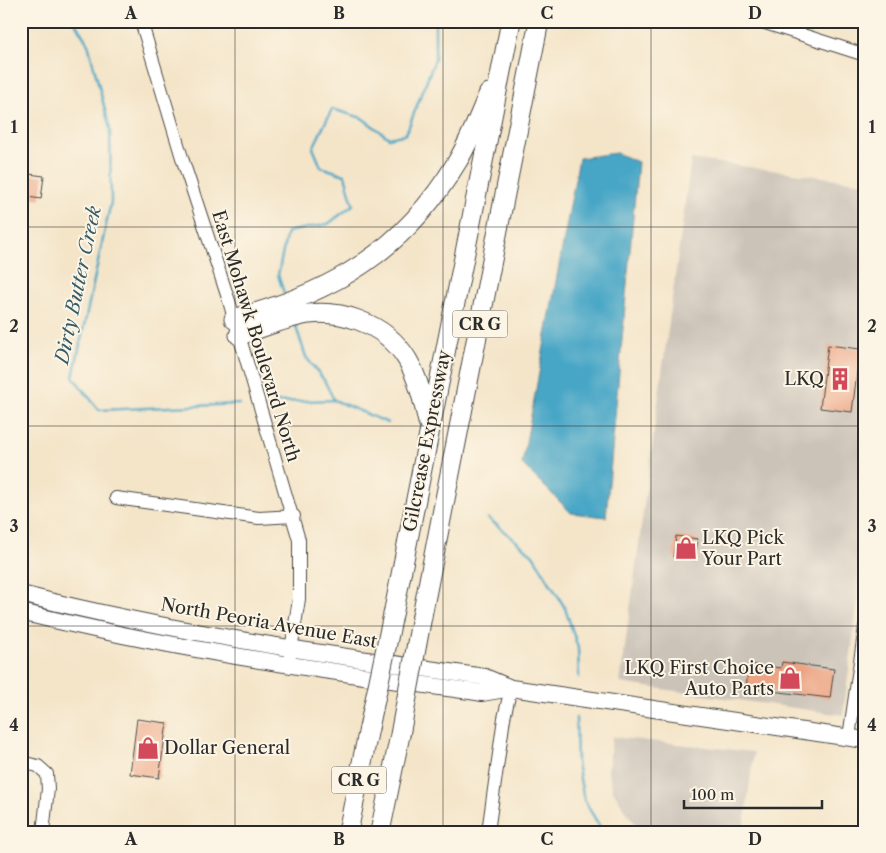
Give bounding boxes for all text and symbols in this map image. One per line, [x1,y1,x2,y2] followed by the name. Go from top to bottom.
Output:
[124,3,138,23] text: A
[333,3,345,23] text: B
[541,3,553,23] text: C
[748,3,762,23] text: D
[10,117,18,137] text: 1
[868,117,876,137] text: 1
[50,204,106,368] water label: Dirty Butter Creek
[207,208,305,464] street label: East Mohawk Boulevard North
[452,310,508,338] road number: CR G
[9,316,19,336] text: 2
[867,316,877,336] text: 2
[399,347,456,534] street label: Gilcrease Expressway
[827,366,853,392] building icon: LKQ
[784,368,824,390] place label: LKQ
[9,516,19,536] text: 3
[867,516,877,536] text: 3
[701,527,785,570] place label: LKQ Pick Your Part
[673,535,699,561] shop icon: LKQ Pick Your Part
[159,593,379,653] street label: North Peoria Avenue East
[625,657,774,700] place label: LKQ First Choice Auto Parts
[777,665,803,691] shop icon: LKQ First Choice Auto Parts
[9,715,19,735] text: 4
[867,715,877,735] text: 4
[135,735,161,761] shop icon: Dollar General
[164,737,290,759] place label: Dollar General
[332,766,386,794] road number: CR G
[684,778,821,810] scale bar
[691,785,734,804] text: 100 m
[124,829,138,849] text: A
[333,829,345,849] text: B
[541,829,553,849] text: C
[748,829,762,849] text: D

